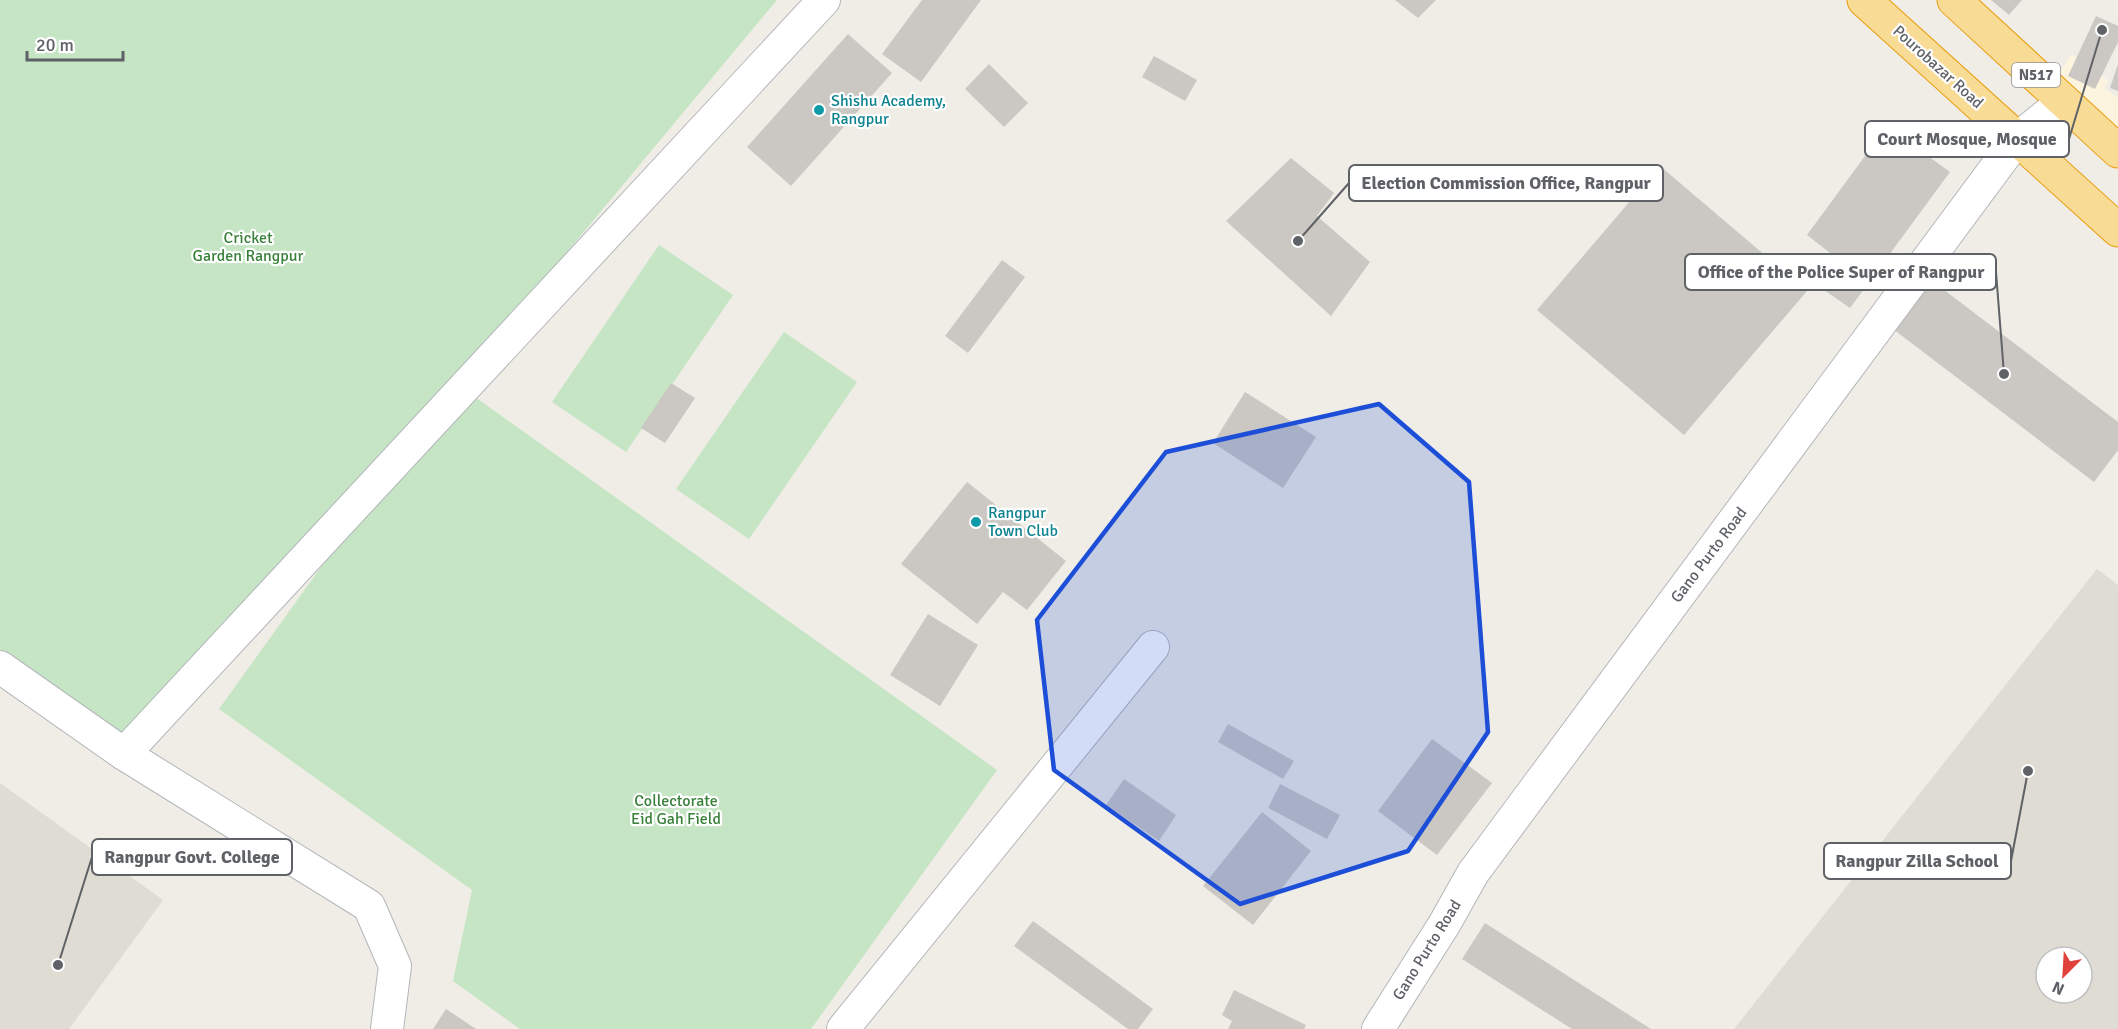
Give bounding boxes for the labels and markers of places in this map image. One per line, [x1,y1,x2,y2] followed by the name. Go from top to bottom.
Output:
[831,91,946,129] place label: Shishu Academy, Rangpur
[812,103,826,117] marker: Shishu Academy, Rangpur
[1865,121,2069,157] callout: Court Mosque, Mosque
[1349,165,1663,201] callout: Election Commission Office, Rangpur
[1685,254,1996,290] callout: Office of the Police Super of Rangpur
[988,503,1058,541] place label: Rangpur Town Club
[969,515,983,529] marker: Rangpur Town Club
[92,839,292,875] callout: Rangpur Govt. College
[1824,843,2011,879] callout: Rangpur Zilla School

